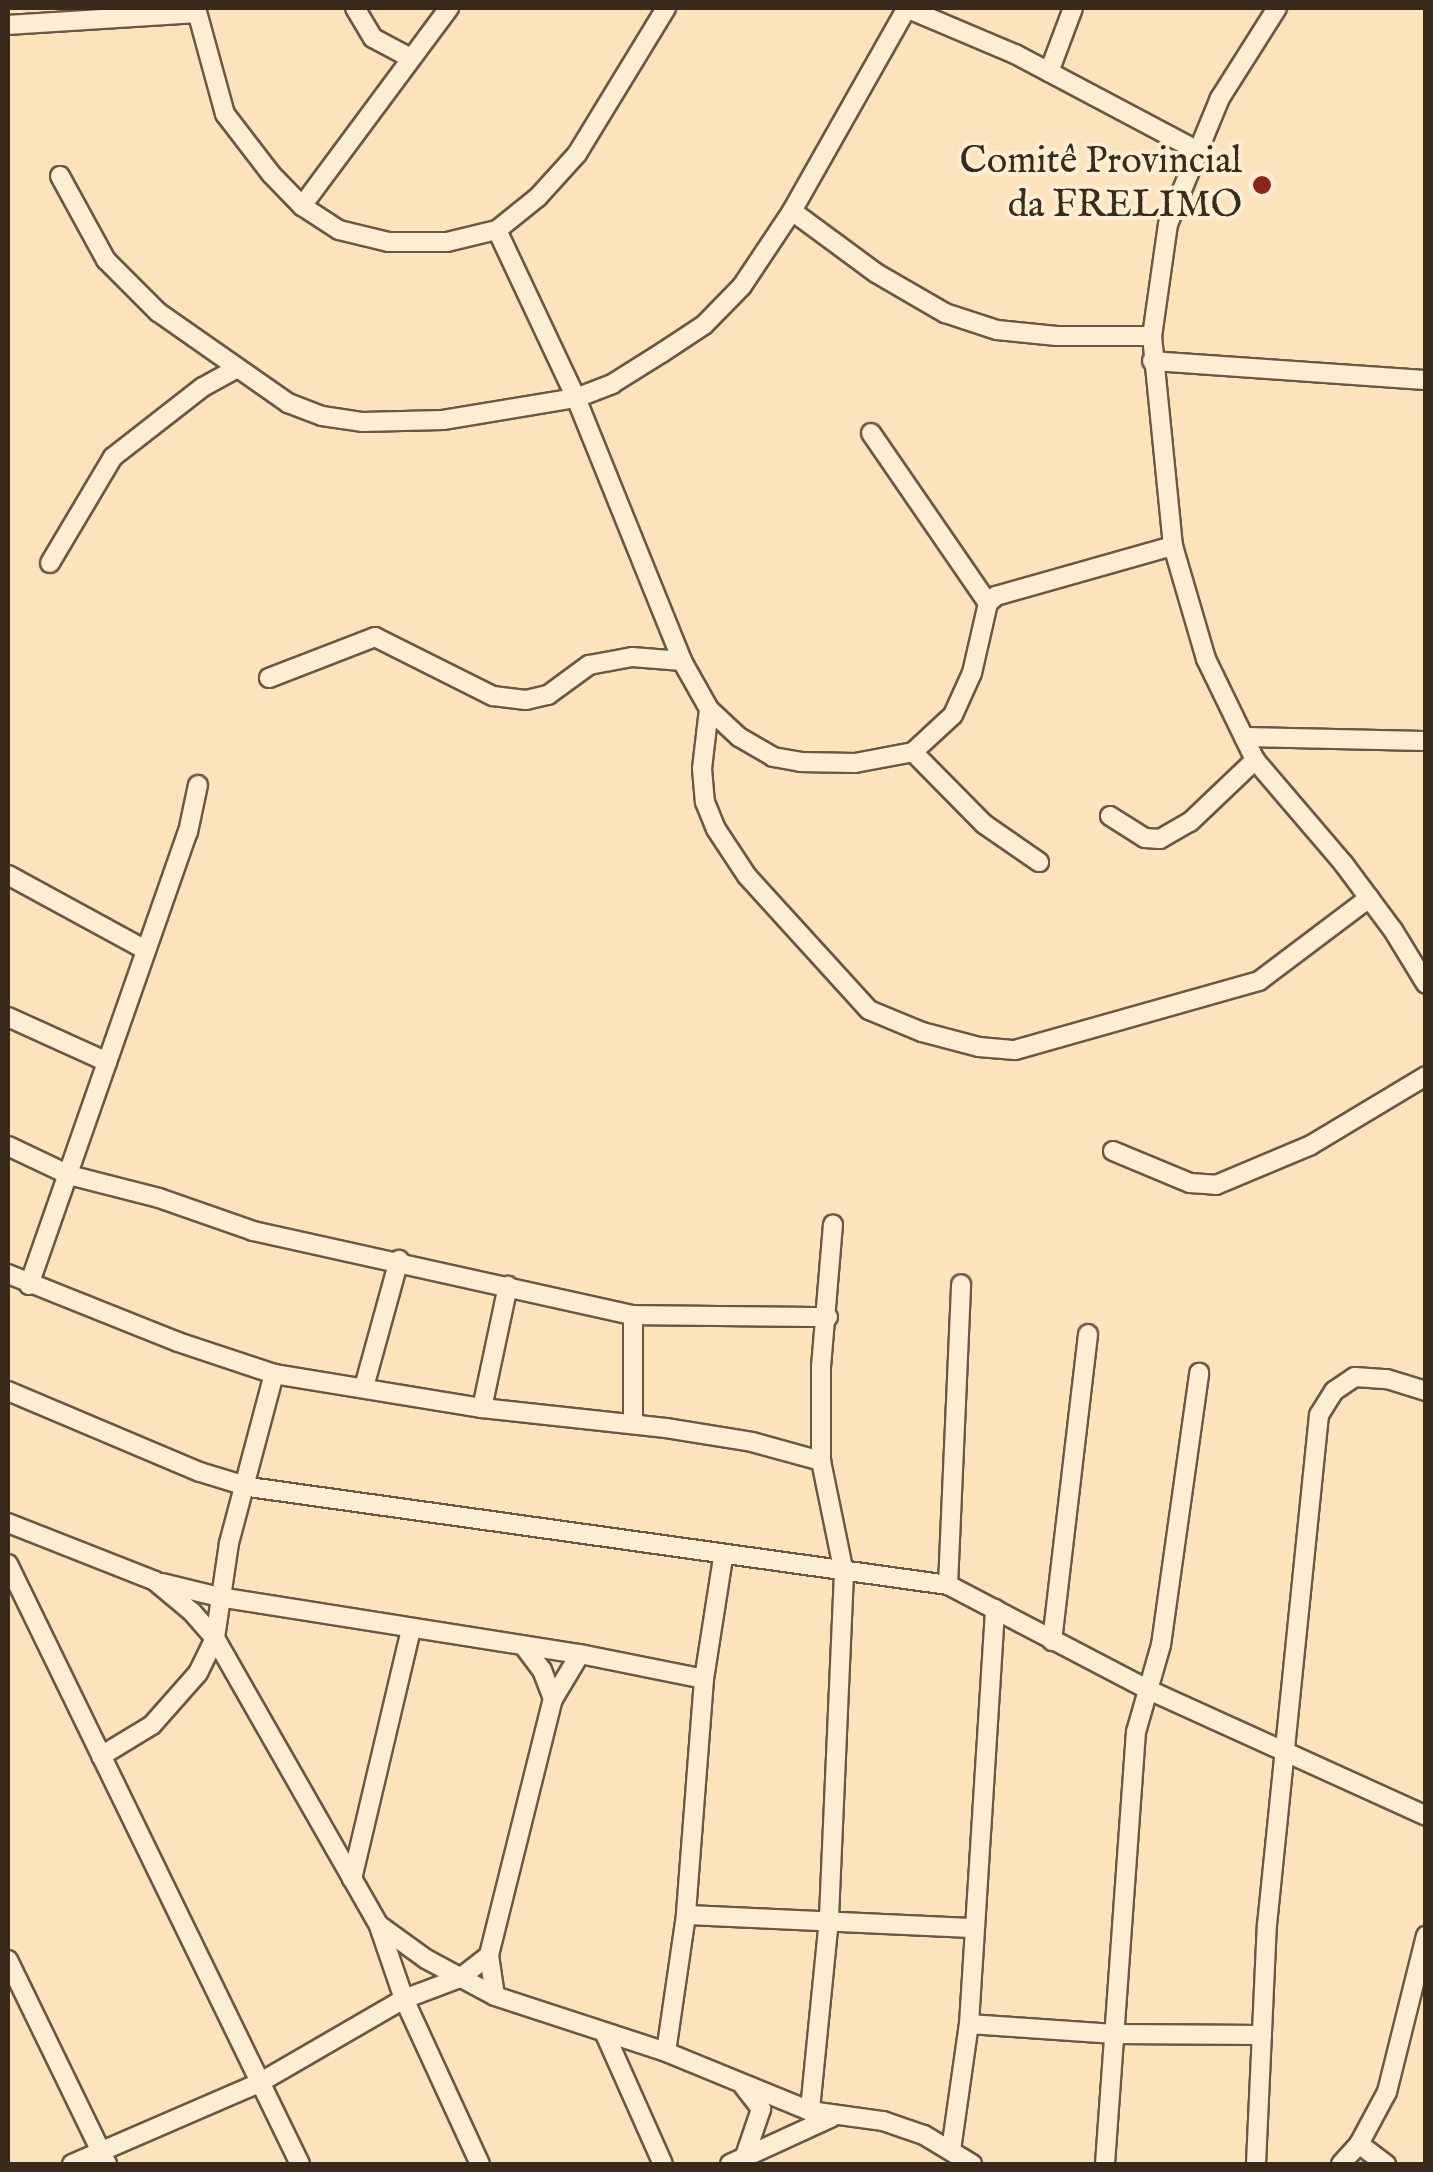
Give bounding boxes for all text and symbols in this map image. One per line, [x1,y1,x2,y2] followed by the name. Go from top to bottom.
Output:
[960,140,1242,230] place label: Comitê Provincial da FRELIMO
[1251,174,1273,196] marker: Comitê Provincial da FRELIMO

